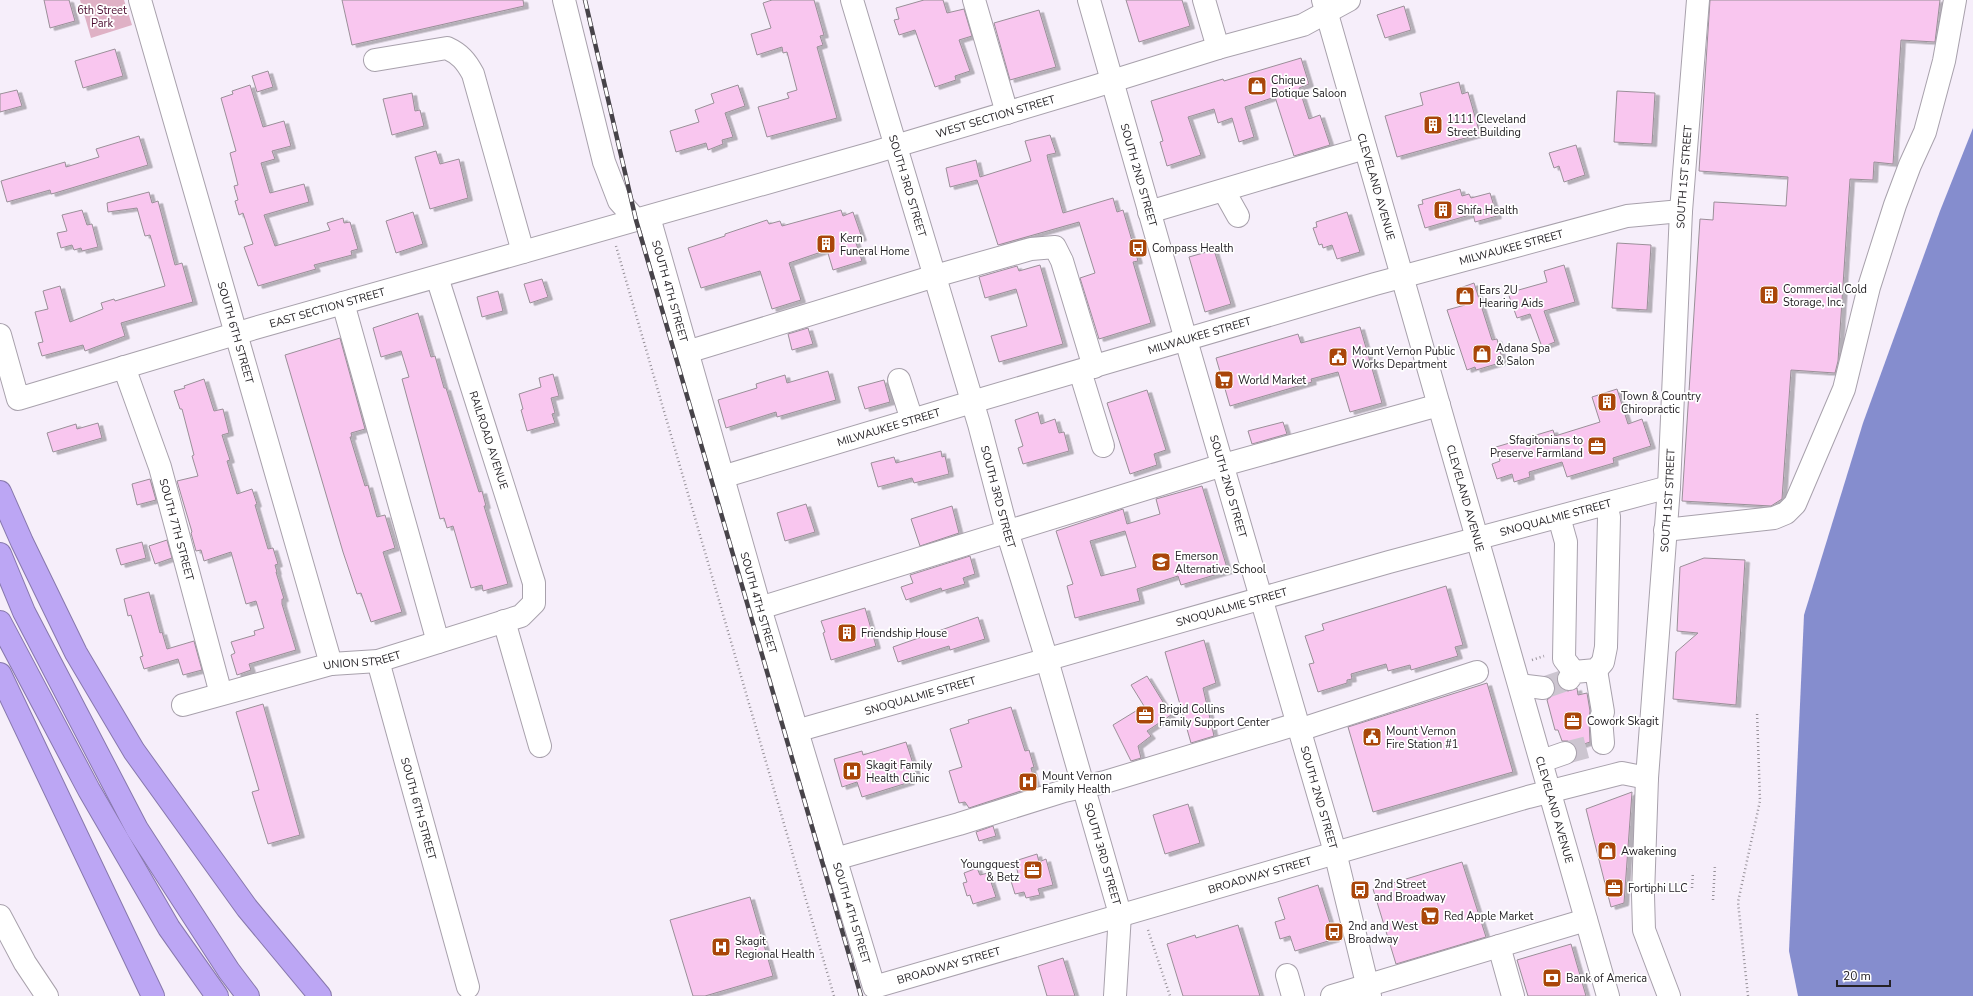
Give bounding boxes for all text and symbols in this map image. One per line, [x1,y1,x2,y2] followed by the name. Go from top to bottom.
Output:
[77,3,127,31] park label: 6th Street Park
[1271,73,1346,101] place label: Chique Botique Saloon
[1246,75,1268,97] shop icon: Chique Botique Saloon
[934,92,1057,142] street label: WEST SECTION STREET
[1447,112,1526,140] place label: 1111 Cleveland Street Building
[1422,114,1444,136] building icon: 1111 Cleveland Street Building
[1117,122,1160,229] street label: SOUTH 2ND STREET
[1673,124,1696,229] street label: SOUTH 1ST STREET
[1353,131,1398,242] street label: CLEVELAND AVENUE
[885,133,930,239] street label: SOUTH 3RD STREET
[1432,199,1454,221] building icon: Shifa Health
[1457,203,1518,218] place label: Shifa Health
[1458,226,1565,269] street label: MILWAUKEE STREET
[840,231,910,259] place label: Kern Funeral Home
[815,233,837,255] building icon: Kern Funeral Home
[1127,237,1149,259] bus stop icon: Compass Health
[648,238,691,344] street label: SOUTH 4TH STREET
[1152,241,1234,256] place label: Compass Health
[213,280,257,386] street label: SOUTH 6TH STREET
[1783,282,1867,310] place label: Commercial Cold Storage, Inc.
[1479,283,1543,311] place label: Ears 2U Hearing Aids
[268,284,387,332] street label: EAST SECTION STREET
[1758,284,1780,306] building icon: Commercial Cold Storage, Inc.
[1454,285,1476,307] shop icon: Ears 2U Hearing Aids
[1146,314,1253,358] street label: MILWAUKEE STREET
[1496,341,1550,369] place label: Adana Spa & Salon
[1471,343,1493,365] shop icon: Adana Spa & Salon
[1352,344,1455,372] place label: Mount Vernon Public Works Department
[1327,346,1349,368] public building icon: Mount Vernon Public Works Department
[1213,369,1235,391] supermarket icon: World Market
[1238,373,1306,388] place label: World Market
[466,389,512,491] street label: RAILROAD AVENUE
[1621,389,1701,417] place label: Town & Country Chiropractic
[1596,391,1618,413] building icon: Town & Country Chiropractic
[835,405,943,450] street label: MILWAUKEE STREET
[1206,433,1250,540] street label: SOUTH 2ND STREET
[1490,433,1583,461] place label: Sfagitonians to Preserve Farmland
[1586,435,1608,457] office icon: Sfagitonians to Preserve Farmland
[1443,443,1487,553] street label: CLEVELAND AVENUE
[977,444,1019,551] street label: SOUTH 3RD STREET
[1657,448,1679,553] street label: SOUTH 1ST STREET
[155,477,197,583] street label: SOUTH 7TH STREET
[1498,496,1614,540] street label: SNOQUALMIE STREET
[1175,549,1267,577] place label: Emerson Alternative School
[736,550,780,656] street label: SOUTH 4TH STREET
[1150,551,1172,573] school or university icon: Emerson Alternative School
[1174,584,1290,630] street label: SNOQUALMIE STREET
[836,622,858,644] building icon: Friendship House
[861,626,947,641] place label: Friendship House
[322,647,403,674] street label: UNION STREET
[863,673,978,719] street label: SNOQUALMIE STREET
[1159,702,1270,730] place label: Brigid Collins Family Support Center
[1134,704,1156,726] office icon: Brigid Collins Family Support Center
[1562,710,1584,732] office icon: Cowork Skagit
[1587,714,1659,729] place label: Cowork Skagit
[1386,724,1458,752] place label: Mount Vernon Fire Station #1
[1361,726,1383,748] public building icon: Mount Vernon Fire Station #1
[1297,744,1341,851] street label: SOUTH 2ND STREET
[1532,754,1577,865] street label: CLEVELAND AVENUE
[397,756,440,862] street label: SOUTH 6TH STREET
[866,758,932,786] place label: Skagit Family Health Clinic
[841,760,863,782] hospital icon: Skagit Family Health Clinic
[1042,769,1112,797] place label: Mount Vernon Family Health
[1017,771,1039,793] hospital icon: Mount Vernon Family Health
[1080,801,1124,907] street label: SOUTH 3RD STREET
[1596,840,1618,862] shop icon: Awakening
[1621,844,1676,859] place label: Awakening
[1206,853,1314,898] street label: BROADWAY STREET
[960,857,1019,885] place label: Youngquest & Betz
[1022,859,1044,881] office icon: Youngquest & Betz
[829,861,874,966] street label: SOUTH 4TH STREET
[1374,877,1446,905] place label: 2nd Street and Broadway
[1603,877,1625,899] office icon: Fortiphi LLC
[1349,879,1371,901] bus stop icon: 2nd Street and Broadway
[1628,881,1688,896] place label: Fortiphi LLC
[1419,905,1441,927] supermarket icon: Red Apple Market
[1444,909,1533,924] place label: Red Apple Market
[1348,919,1418,947] place label: 2nd and West Broadway
[1323,921,1345,943] bus stop icon: 2nd and West Broadway
[735,934,815,962] place label: Skagit Regional Health
[710,936,732,958] hospital icon: Skagit Regional Health
[895,944,1003,988] street label: BROADWAY STREET
[1837,962,1890,988] scale bar
[1541,967,1563,989] bank icon: Bank of America
[1843,968,1871,984] text: 20 m
[1566,971,1647,986] place label: Bank of America

